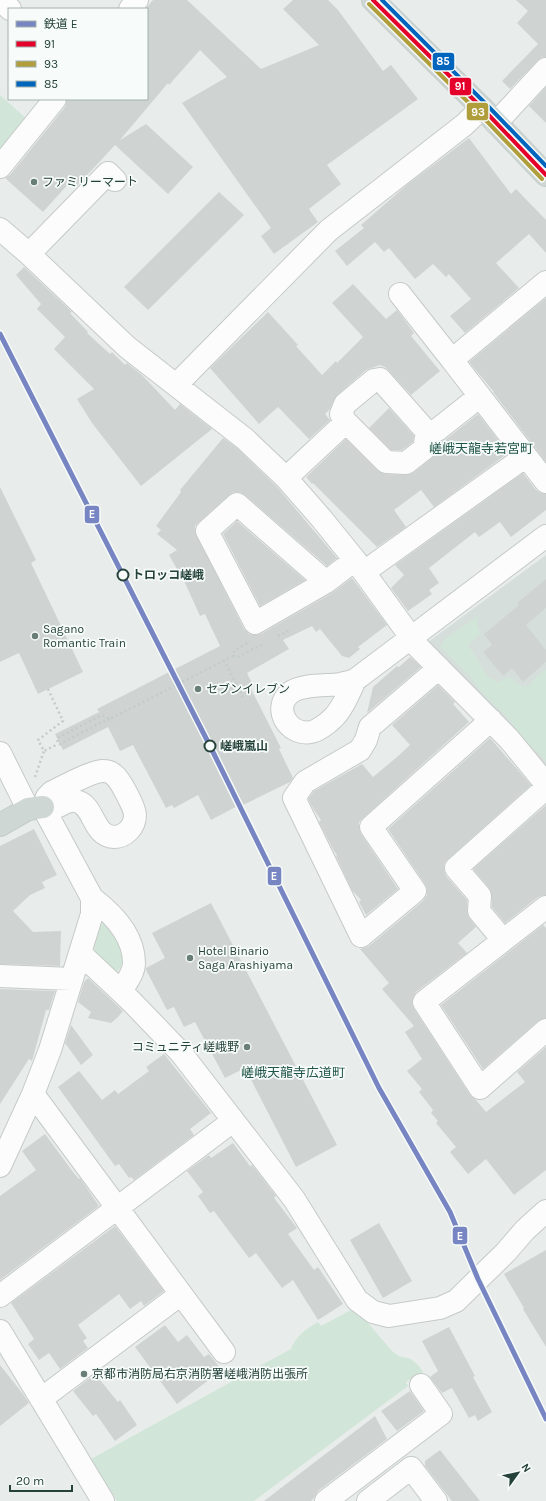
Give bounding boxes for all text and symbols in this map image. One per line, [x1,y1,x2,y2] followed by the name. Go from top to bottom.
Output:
[8,8,148,100] legend
[44,17,78,31] text: 鉄道 E
[44,37,55,51] text: 91
[432,52,455,71] line badge: 85
[436,55,450,68] text: 85
[44,57,58,71] text: 93
[44,77,58,91] text: 85
[449,77,472,96] line badge: 91
[455,80,465,93] text: 91
[466,102,489,121] line badge: 93
[471,106,485,119] text: 93
[42,175,138,189] place label: ファミリーマート
[29,177,39,187] marker: ファミリーマート
[429,441,533,456] district label: 嵯峨天龍寺若宮町
[84,505,100,524] line badge: E
[89,508,95,521] text: E
[116,568,130,582] marker: トロッコ嵯峨
[132,568,204,582] place label: トロッコ嵯峨
[43,622,126,650] place label: Sagano Romantic Train
[30,631,40,641] marker: Sagano Romantic Train
[206,682,290,696] place label: セブンイレブン
[193,684,203,694] marker: セブンイレブン
[203,739,217,753] marker: 嵯峨嵐山
[220,739,268,753] place label: 嵯峨嵐山
[267,866,282,886] line badge: E
[271,870,277,883] text: E
[198,944,293,972] place label: Hotel Binario Saga Arashiyama
[185,953,195,963] marker: Hotel Binario Saga Arashiyama
[132,1040,239,1054] place label: コミュニティ嵯峨野
[242,1042,252,1052] marker: コミュニティ嵯峨野
[241,1065,345,1080] district label: 嵯峨天龍寺広道町
[452,1226,468,1245] line badge: E
[457,1230,463,1243] text: E
[92,1367,308,1381] place label: 京都市消防局右京消防署嵯峨消防出張所
[79,1369,89,1379] marker: 京都市消防局右京消防署嵯峨消防出張所
[498,1453,538,1493] north arrow
[518,1461,534,1475] text: N
[10,1467,72,1493] scale bar
[16,1474,44,1488] text: 20 m

